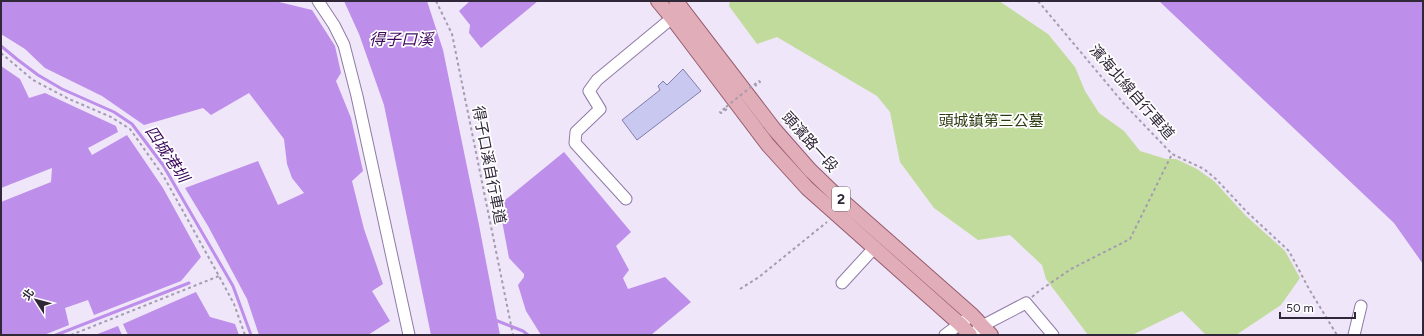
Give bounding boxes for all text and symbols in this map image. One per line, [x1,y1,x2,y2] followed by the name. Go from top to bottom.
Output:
[369,30,435,49] water label: 得子口溪
[1086,41,1178,143] street label: 濱海北線自行車道
[469,104,509,226] street label: 得子口溪自行車道
[778,108,842,176] street label: 頭濱路一段
[938,112,1044,130] park label: 頭城鎮第三公墓
[141,122,194,187] water label: 四城港圳
[832,187,850,211] road number: 2
[16,280,56,320] north arrow
[20,286,37,303] text: 北
[1280,294,1355,320] scale bar
[1286,301,1314,315] text: 50 m

